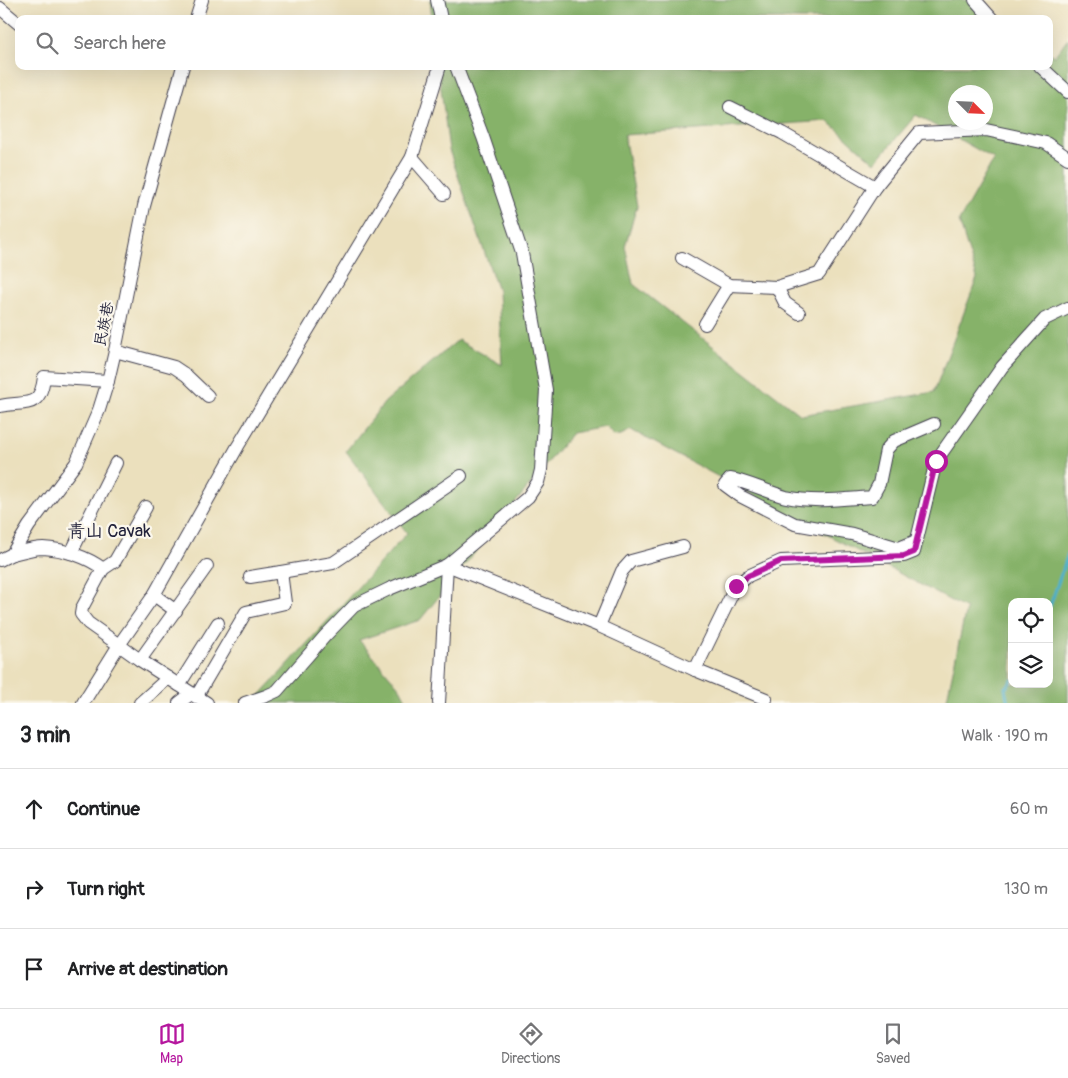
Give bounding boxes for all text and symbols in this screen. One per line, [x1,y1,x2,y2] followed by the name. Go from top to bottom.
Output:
[15,15,1053,70] search box
[33,29,61,57] icon: search
[73,31,166,55] text: Search here
[948,85,993,130] north arrow
[91,300,118,348] street label: 民族巷
[925,450,948,473] route start
[67,520,151,543] district label: 青山 Cavak
[725,575,748,598] route end
[1008,598,1053,688] map controls
[1008,598,1053,643] button: locate
[1008,643,1053,688] button: layers
[20,722,70,749] text: 3 min
[961,726,1048,746] text: Walk · 190 m
[20,795,48,823] icon: ahead
[67,797,140,821] text: Continue
[1010,799,1048,819] text: 60 m
[20,875,48,903] icon: right
[67,877,145,901] text: Turn right
[1004,879,1048,899] text: 130 m
[20,955,48,983] icon: arrive
[67,957,228,981] text: Arrive at destination
[158,1020,186,1067] tab: Map
[501,1020,560,1067] tab: Directions
[876,1020,910,1067] tab: Saved

